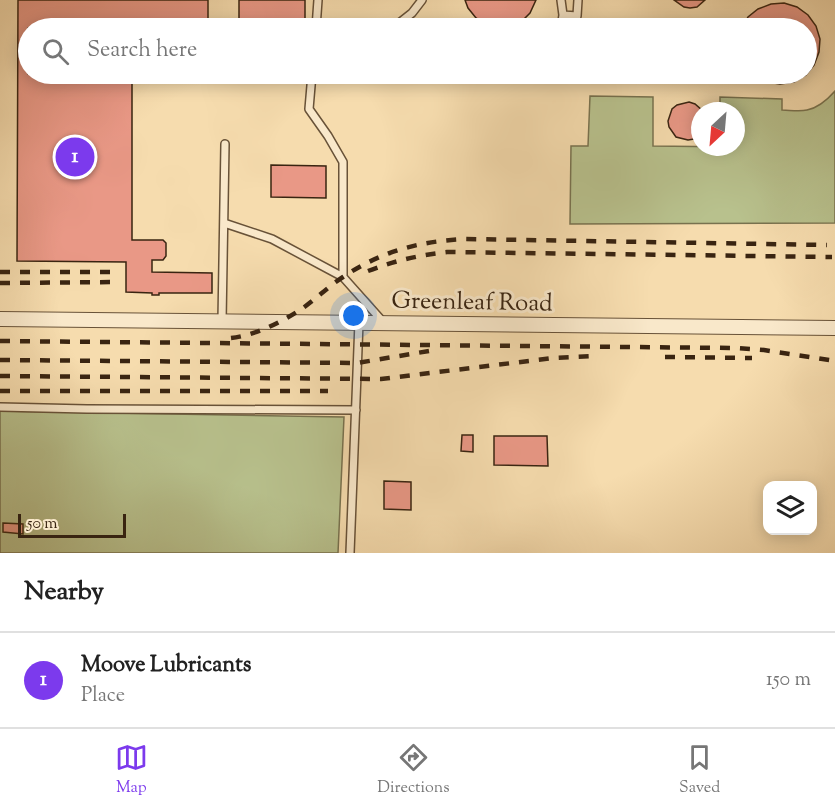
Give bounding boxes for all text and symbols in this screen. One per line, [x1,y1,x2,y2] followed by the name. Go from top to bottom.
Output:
[18,18,817,84] search box
[39,35,72,68] icon: search
[87,35,197,67] text: Search here
[691,102,745,156] north arrow
[56,134,94,180] pin: 1
[391,285,553,321] street label: Greenleaf Road
[339,301,368,330] your location
[763,481,817,535] map controls
[763,481,817,535] button: layers
[18,511,126,538] scale bar
[27,513,58,536] text: 50 m
[24,574,104,611] text: Nearby
[81,650,251,682] text: Moove Lubricants
[40,666,47,695] text: 1
[766,666,811,695] text: 150 m
[81,682,125,711] text: Place
[115,741,148,800] tab: Map
[377,741,450,800] tab: Directions
[679,741,720,800] tab: Saved

